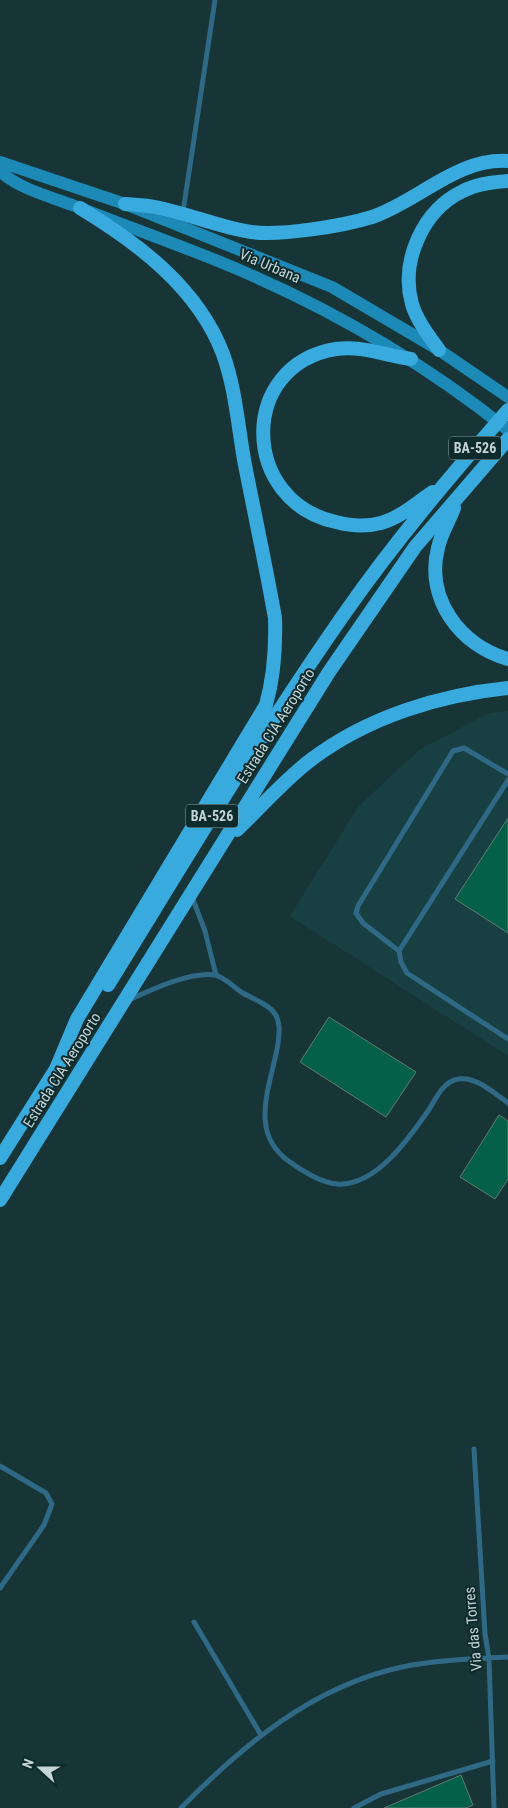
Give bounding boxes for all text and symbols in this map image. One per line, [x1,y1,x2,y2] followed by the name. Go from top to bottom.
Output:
[237,245,303,287] street label: Via Urbana
[449,436,501,459] road number: BA-526
[233,665,319,787] street label: Estrada CIA Aeroporto
[186,804,238,828] road number: BA-526
[19,1009,105,1131] street label: Estrada CIA Aeroporto
[460,1586,486,1672] street label: Via das Torres
[15,1743,65,1793] north arrow
[19,1756,37,1770] text: N

